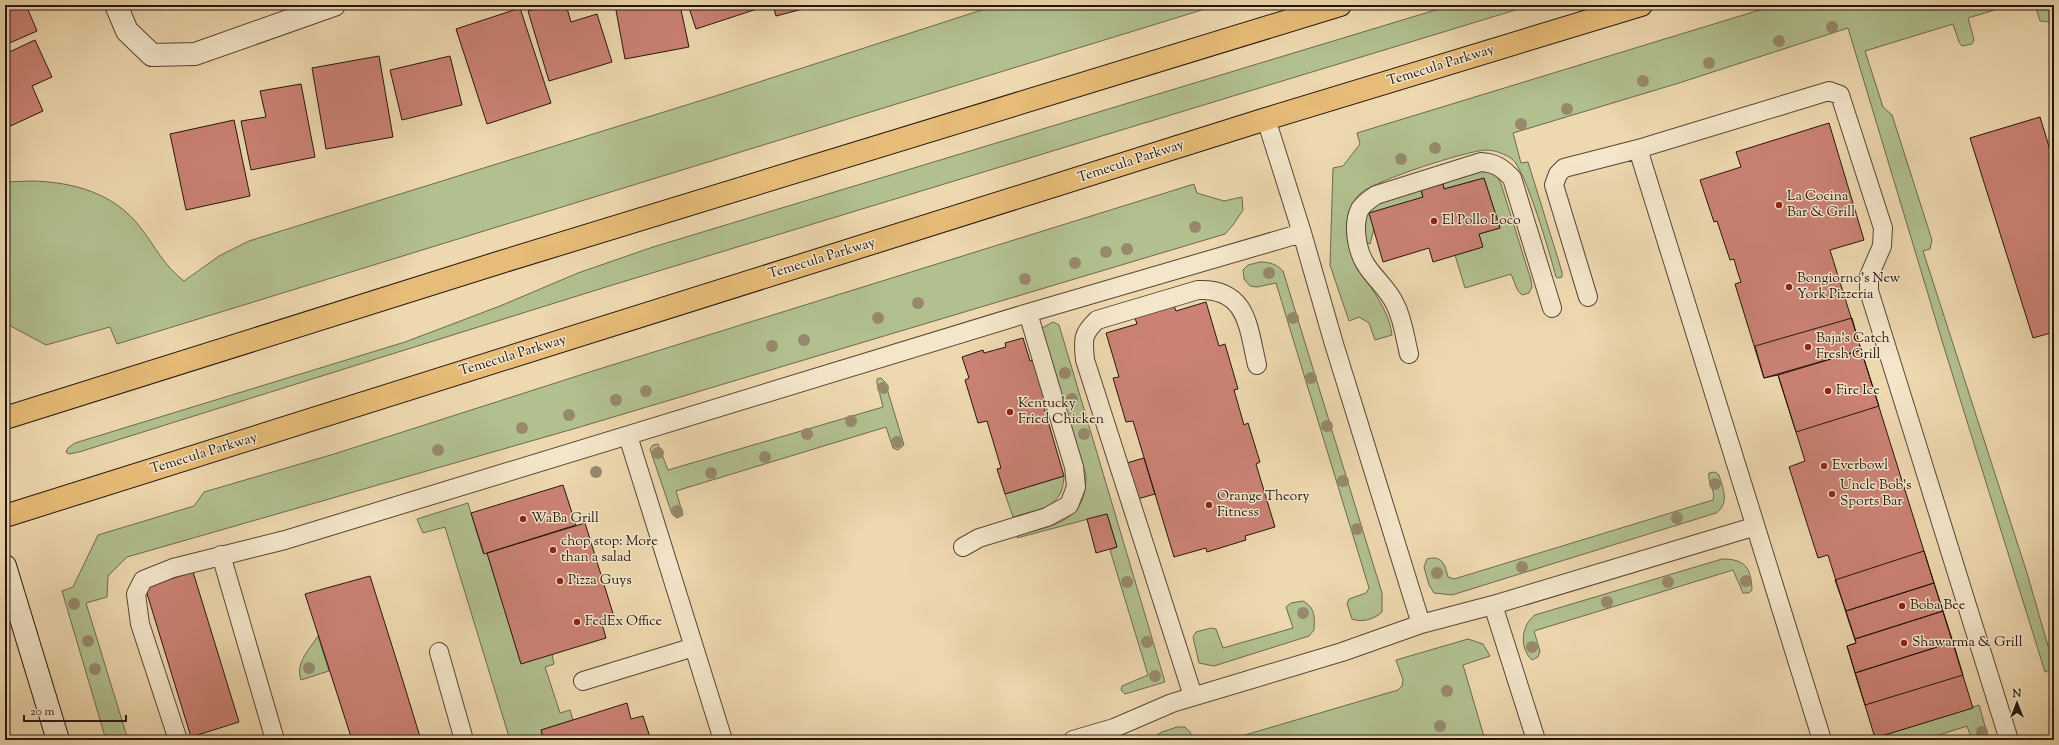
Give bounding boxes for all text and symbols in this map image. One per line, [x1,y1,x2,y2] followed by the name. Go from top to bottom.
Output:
[1385,40,1497,92] street label: Temecula Parkway
[1075,135,1187,189] street label: Temecula Parkway
[1787,187,1855,223] place label: La Cocina Bar & Grill
[1774,200,1784,210] marker: La Cocina Bar & Grill
[1442,211,1521,231] place label: El Pollo Loco
[1429,216,1439,226] marker: El Pollo Loco
[766,233,878,285] street label: Temecula Parkway
[1797,269,1901,305] place label: Bongiorno's New York Pizzeria
[1784,282,1794,292] marker: Bongiorno's New York Pizzeria
[1816,329,1890,365] place label: Baja’s Catch Fresh Grill
[457,330,569,382] street label: Temecula Parkway
[1803,342,1813,352] marker: Baja’s Catch Fresh Grill
[1836,381,1880,401] place label: Fire Ice
[1823,386,1833,396] marker: Fire Ice
[1018,394,1104,430] place label: Kentucky Fried Chicken
[1005,407,1015,417] marker: Kentucky Fried Chicken
[148,428,260,480] street label: Temecula Parkway
[1832,456,1888,476] place label: Everbowl
[1819,461,1829,471] marker: Everbowl
[1840,476,1911,512] place label: Uncle Bob’s Sports Bar
[1217,487,1309,523] place label: Orange Theory Fitness
[1827,489,1837,499] marker: Uncle Bob’s Sports Bar
[1204,500,1214,510] marker: Orange Theory Fitness
[531,509,599,529] place label: WaBa Grill
[518,514,528,524] marker: WaBa Grill
[561,532,658,568] place label: chop stop: More than a salad
[548,545,558,555] marker: chop stop: More than a salad
[568,571,632,591] place label: Pizza Guys
[555,576,565,586] marker: Pizza Guys
[1910,596,1965,616] place label: Boba Bee
[1897,601,1907,611] marker: Boba Bee
[585,612,662,632] place label: FedEx Office
[572,617,582,627] marker: FedEx Office
[1912,633,2023,653] place label: Shawarma & Grill
[1899,638,1909,648] marker: Shawarma & Grill
[1997,683,2037,723] north arrow
[2012,686,2022,702] text: N
[24,697,126,723] scale bar
[30,703,55,721] text: 20 m

